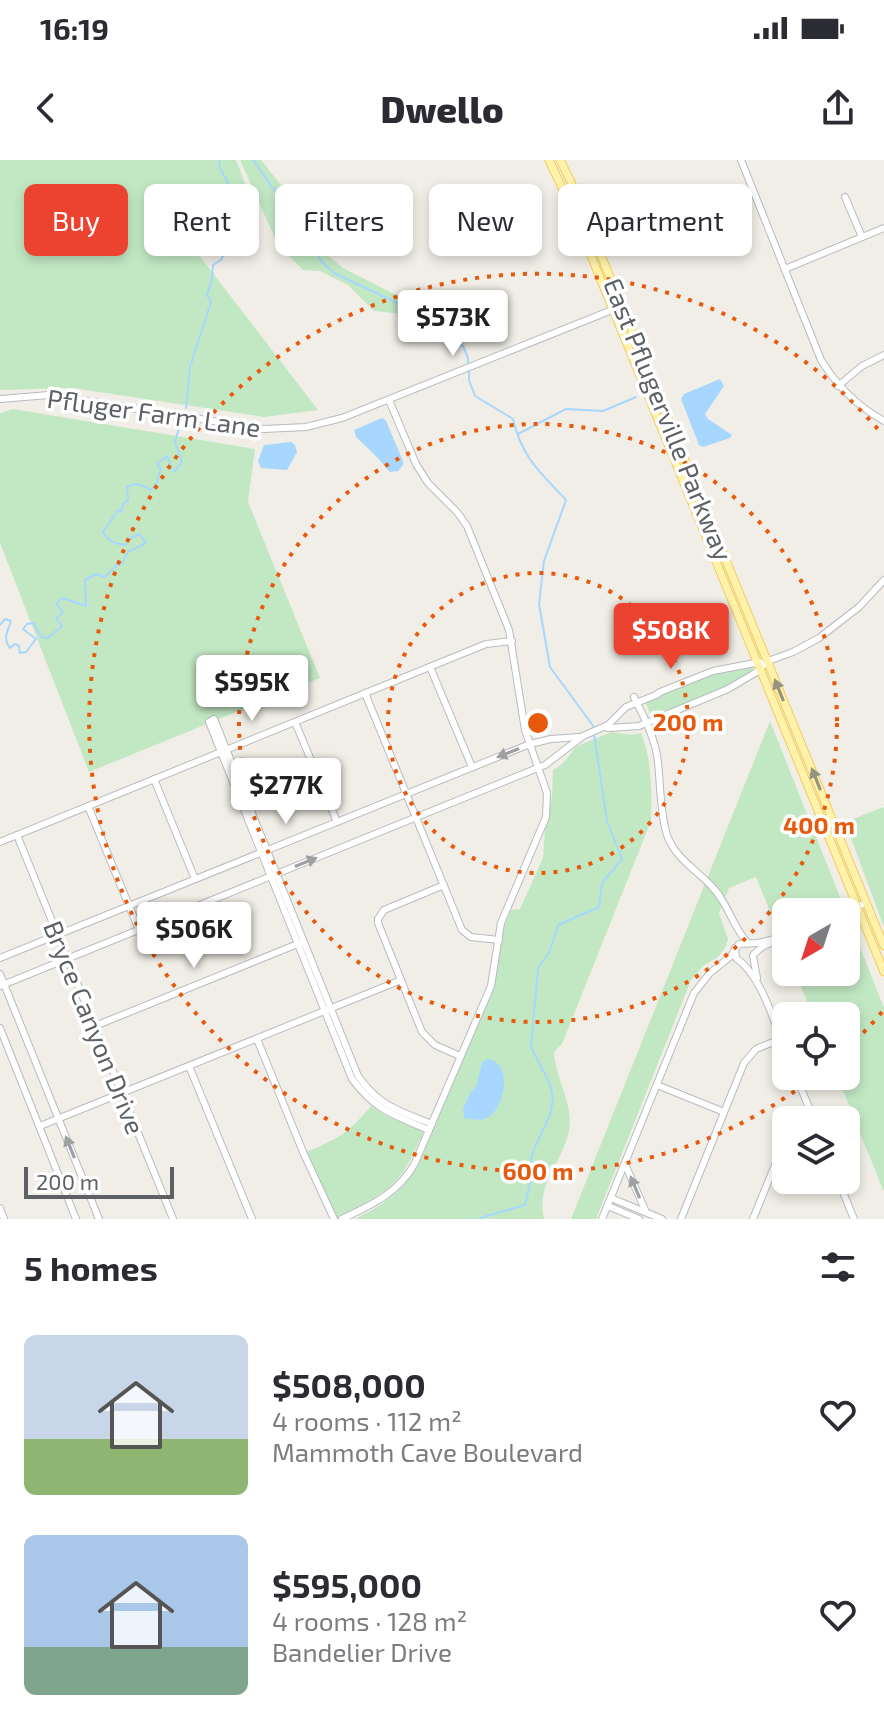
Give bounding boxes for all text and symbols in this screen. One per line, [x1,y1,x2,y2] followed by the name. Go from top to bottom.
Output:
[40,10,109,46] text: 16:19
[24,86,68,130] icon: back
[816,86,860,130] icon: share
[380,87,504,130] text: Dwello
[24,184,128,256] chip: Buy
[144,184,259,256] chip: Rent
[275,184,413,256] chip: Filters
[429,184,542,256] chip: New
[558,184,752,256] chip: Apartment
[598,273,740,565] street label: East Pflugerville Parkway
[397,290,509,358] pin: $573K
[416,300,490,331] text: $573K
[45,382,263,442] street label: Pfluger Farm Lane
[615,603,727,671] pin: $508K
[632,613,710,644] text: $508K
[196,655,308,723] pin: $595K
[214,665,290,696] text: $595K
[773,678,786,702] one-way arrow
[653,707,723,736] text: 200 m
[524,709,552,737] centre of rings
[495,747,519,760] one-way arrow
[230,758,342,826] pin: $277K
[809,767,822,791] one-way arrow
[249,768,323,799] text: $277K
[783,810,855,839] text: 400 m
[294,856,318,869] one-way arrow
[772,898,860,986] north arrow
[772,898,860,1194] map controls
[138,902,250,970] pin: $506K
[155,912,233,943] text: $506K
[38,916,152,1138] street label: Bryce Canyon Drive
[772,1002,860,1090] button: locate
[772,1106,860,1194] button: layers
[63,1135,76,1159] one-way arrow
[503,1156,573,1185] text: 600 m
[24,1163,174,1199] scale bar
[36,1168,99,1194] text: 200 m
[629,1176,642,1199] one-way arrow
[816,1245,860,1289] icon: filters
[24,1247,158,1288] text: 5 homes
[272,1364,426,1405] text: $508,000
[88,1367,184,1463] icon: home
[816,1393,860,1437] icon: heart
[272,1405,462,1436] text: 4 rooms · 112 m²
[272,1436,583,1467] text: Mammoth Cave Boulevard
[272,1564,422,1605] text: $595,000
[88,1567,184,1663] icon: home
[816,1593,860,1637] icon: heart
[272,1605,467,1636] text: 4 rooms · 128 m²
[272,1636,452,1667] text: Bandelier Drive

